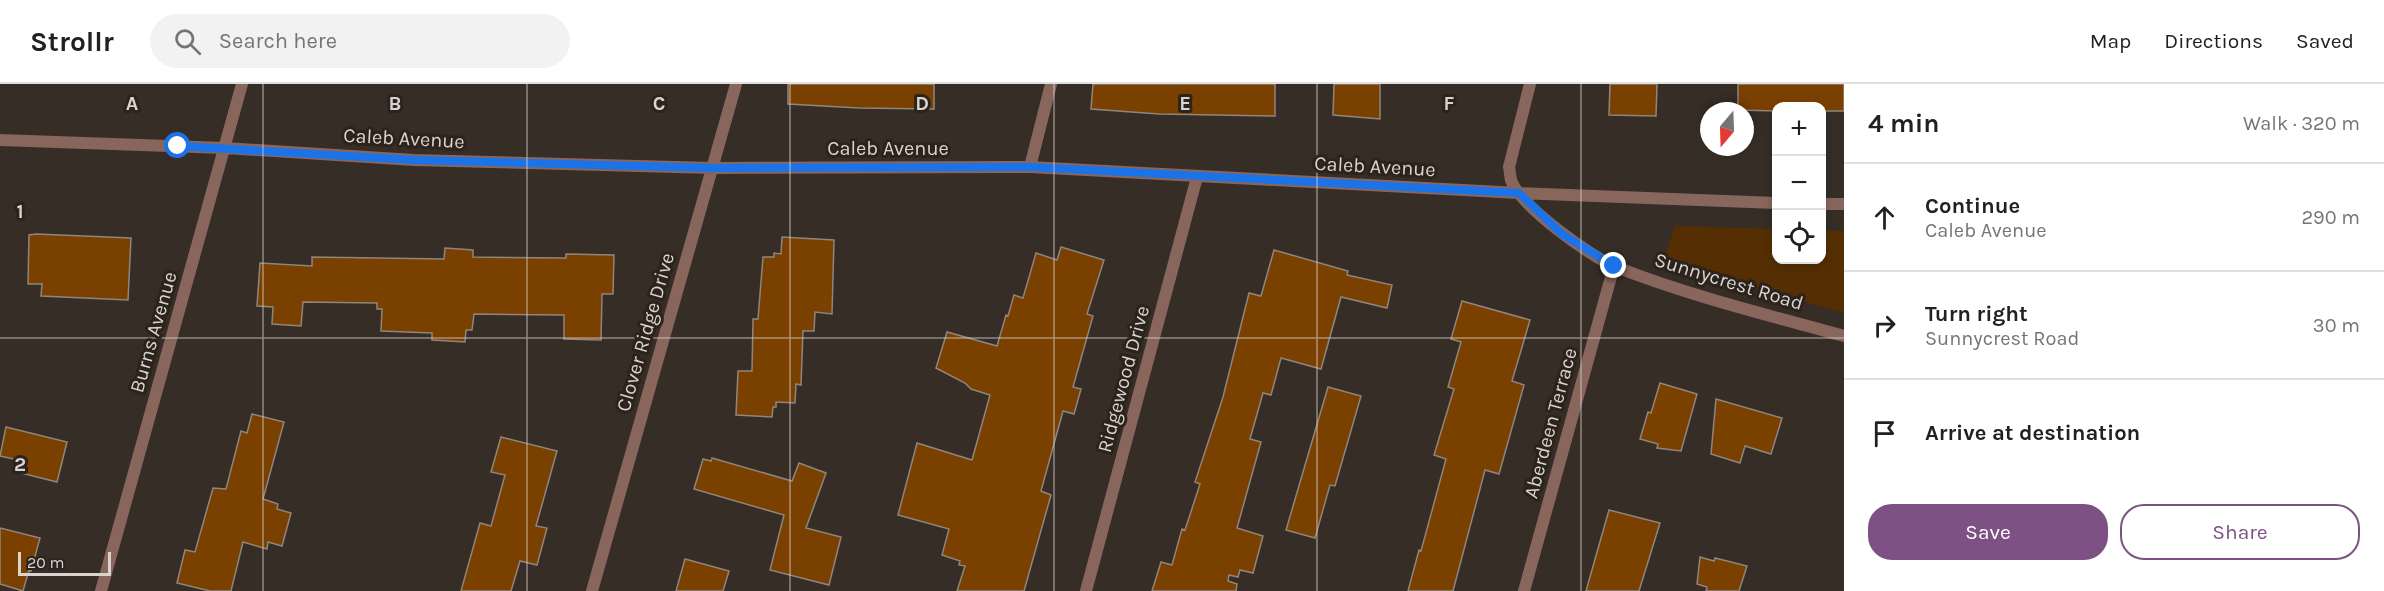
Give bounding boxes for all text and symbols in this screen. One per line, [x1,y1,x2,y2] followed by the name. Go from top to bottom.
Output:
[150,14,570,68] search box
[30,25,114,58] text: Strollr
[171,25,204,58] icon: search
[219,28,337,54] text: Search here
[2090,29,2131,53] text: Map
[2164,29,2263,53] text: Directions
[2296,29,2354,53] text: Saved
[126,92,139,115] text: A
[389,92,401,115] text: B
[653,92,665,115] text: C
[915,92,929,115] text: D
[1179,92,1191,115] text: E
[1444,92,1455,115] text: F
[1700,102,1754,156] north arrow
[1772,102,1826,264] map controls
[1772,102,1826,156] button: +
[1868,108,1939,139] text: 4 min
[2243,112,2360,135] text: Walk · 320 m
[343,124,465,153] street label: Caleb Avenue
[164,132,190,158] route start
[827,137,949,160] street label: Caleb Avenue
[1314,152,1436,181] street label: Caleb Avenue
[1772,156,1826,210] button: −
[1925,193,2020,219] text: Continue
[16,200,24,223] text: 1
[1868,201,1901,234] icon: ahead
[2301,206,2360,229] text: 290 m
[1772,210,1826,264] button: locate
[1925,219,2047,242] text: Caleb Avenue
[1652,248,1806,315] street label: Sunnycrest Road
[612,250,679,414] street label: Clover Ridge Drive
[1600,252,1626,278] route end
[125,269,182,395] street label: Burns Avenue
[1925,301,2028,327] text: Turn right
[1093,303,1154,455] street label: Ridgewood Drive
[1868,309,1901,342] icon: right
[2313,314,2360,337] text: 30 m
[1925,327,2079,350] text: Sunnycrest Road
[1519,345,1582,501] street label: Aberdeen Terrace
[1868,417,1901,450] icon: arrive
[1925,420,2140,446] text: Arrive at destination
[14,453,26,476] text: 2
[1868,504,2108,560] button: Save
[2120,504,2360,560] button: Share
[18,549,111,576] scale bar
[27,553,65,572] text: 20 m

